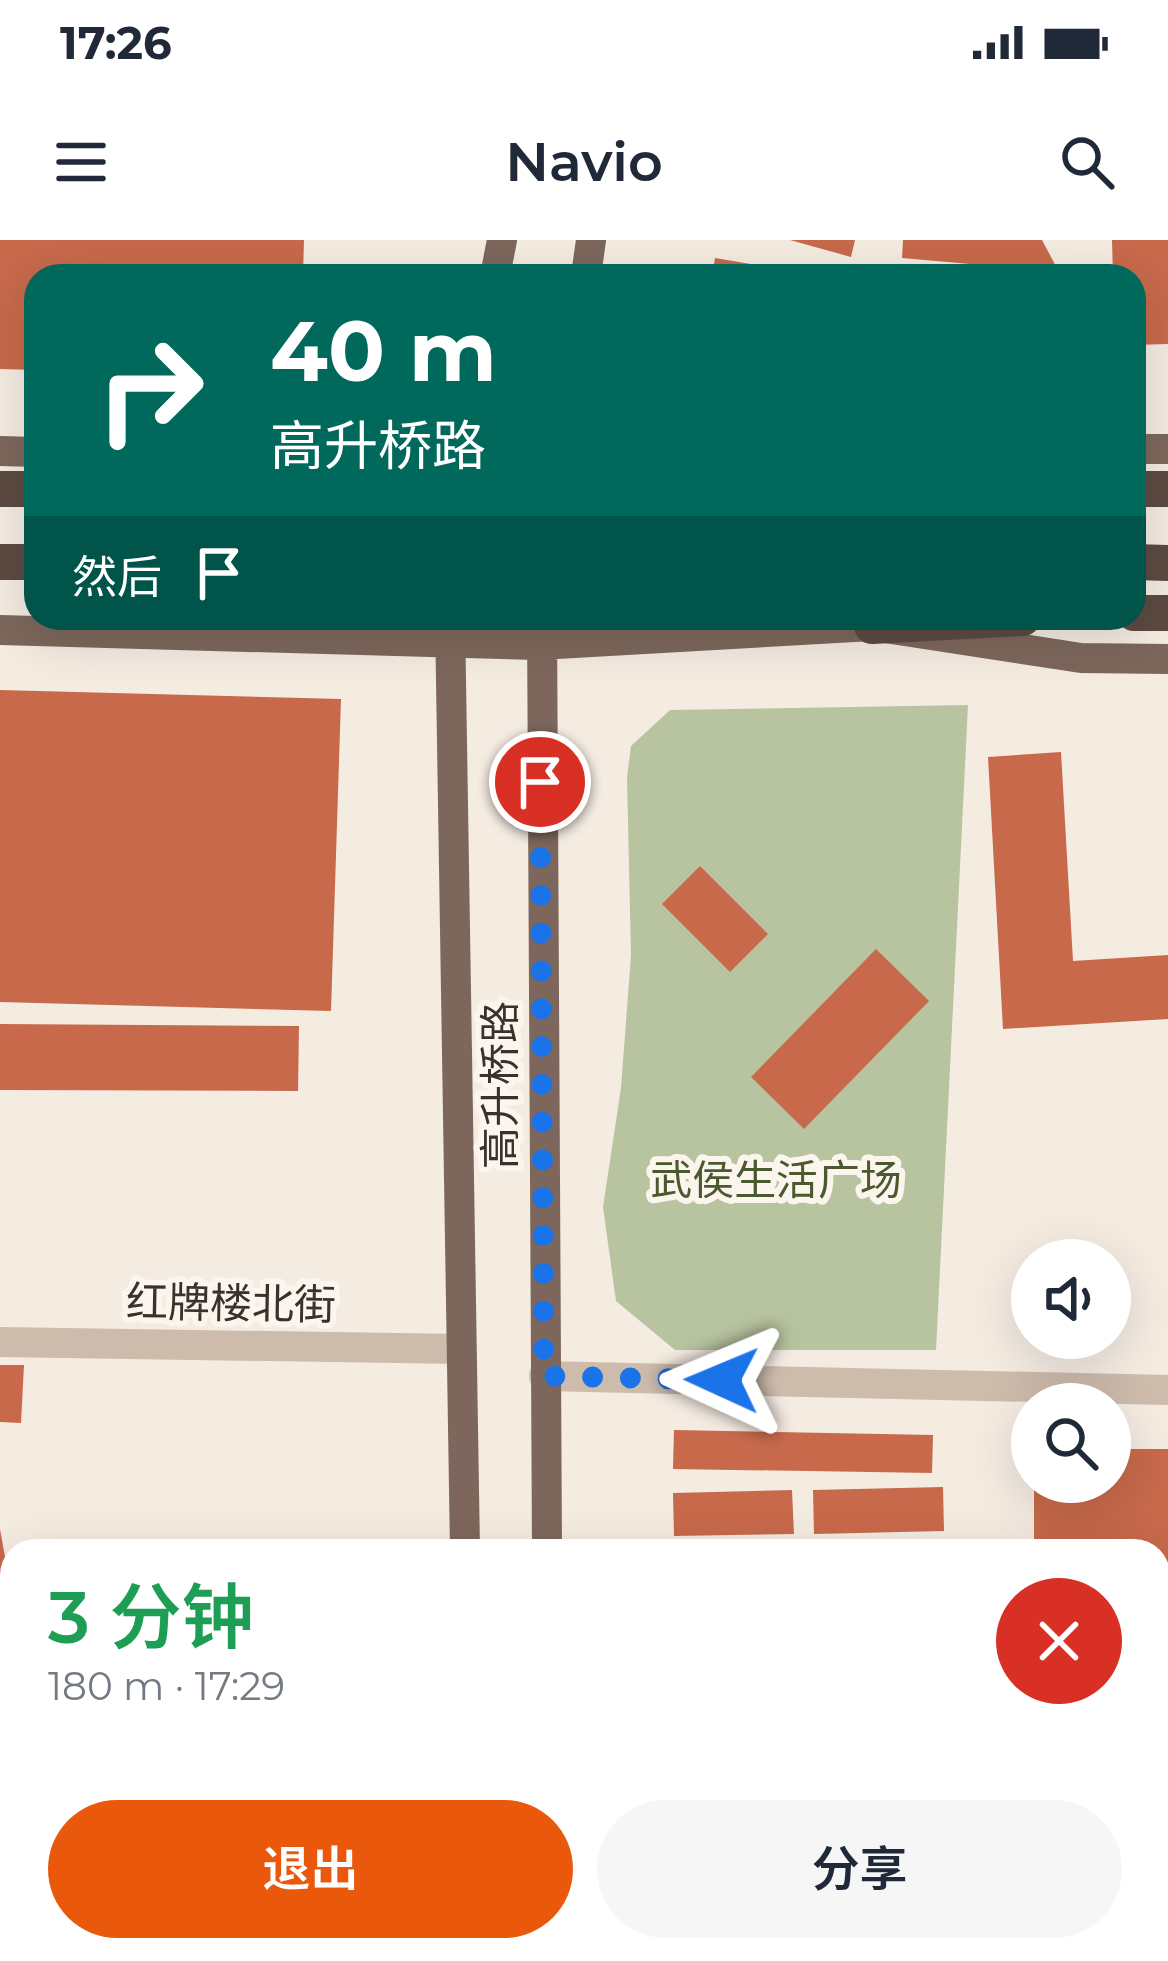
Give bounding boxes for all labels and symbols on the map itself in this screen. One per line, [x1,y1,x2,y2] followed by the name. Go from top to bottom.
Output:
[489,731,591,833] pin
[474,1001,526,1169] street label: 高升桥路
[650,1154,902,1206] park label: 武侯生活广场
[126,1275,336,1331] street label: 红牌楼北街
[659,1317,785,1443] position arrow

